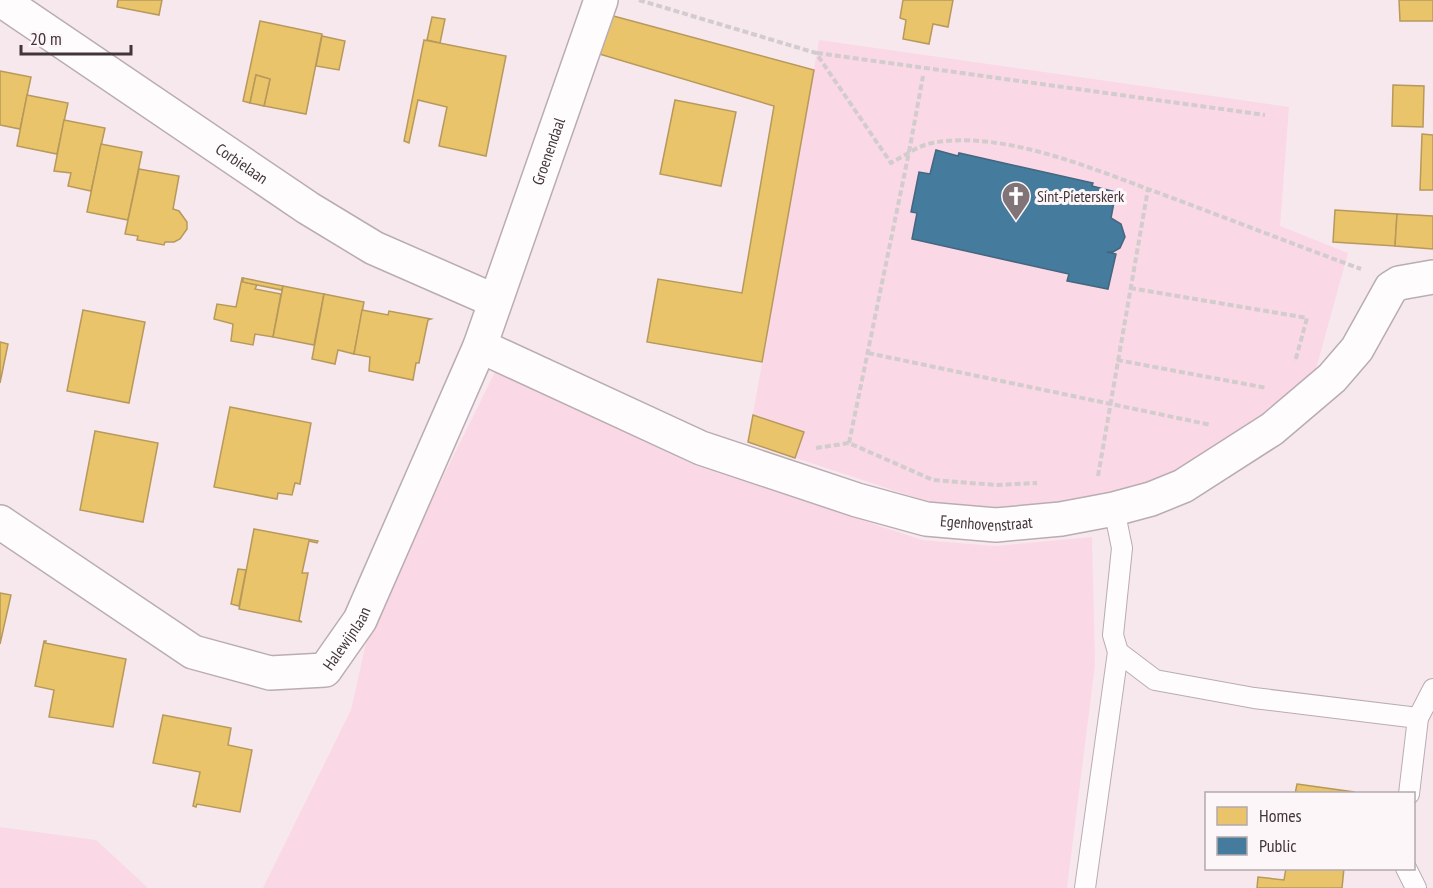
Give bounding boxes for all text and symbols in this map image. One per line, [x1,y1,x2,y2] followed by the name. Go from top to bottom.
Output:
[21,18,130,56] scale bar
[30,27,62,50] text: 20 m
[527,115,569,188] street label: Groenendaal
[212,138,272,188] street label: Corbielaan
[1000,180,1032,222] church icon: Sint-Pieterskerk
[1037,186,1125,206] place label: Sint-Pieterskerk
[939,510,1034,535] street label: Egenhovenstraat
[318,604,375,674] street label: Halewijnlaan
[1205,792,1415,870] legend
[1259,804,1302,827] text: Homes
[1259,834,1297,857] text: Public

